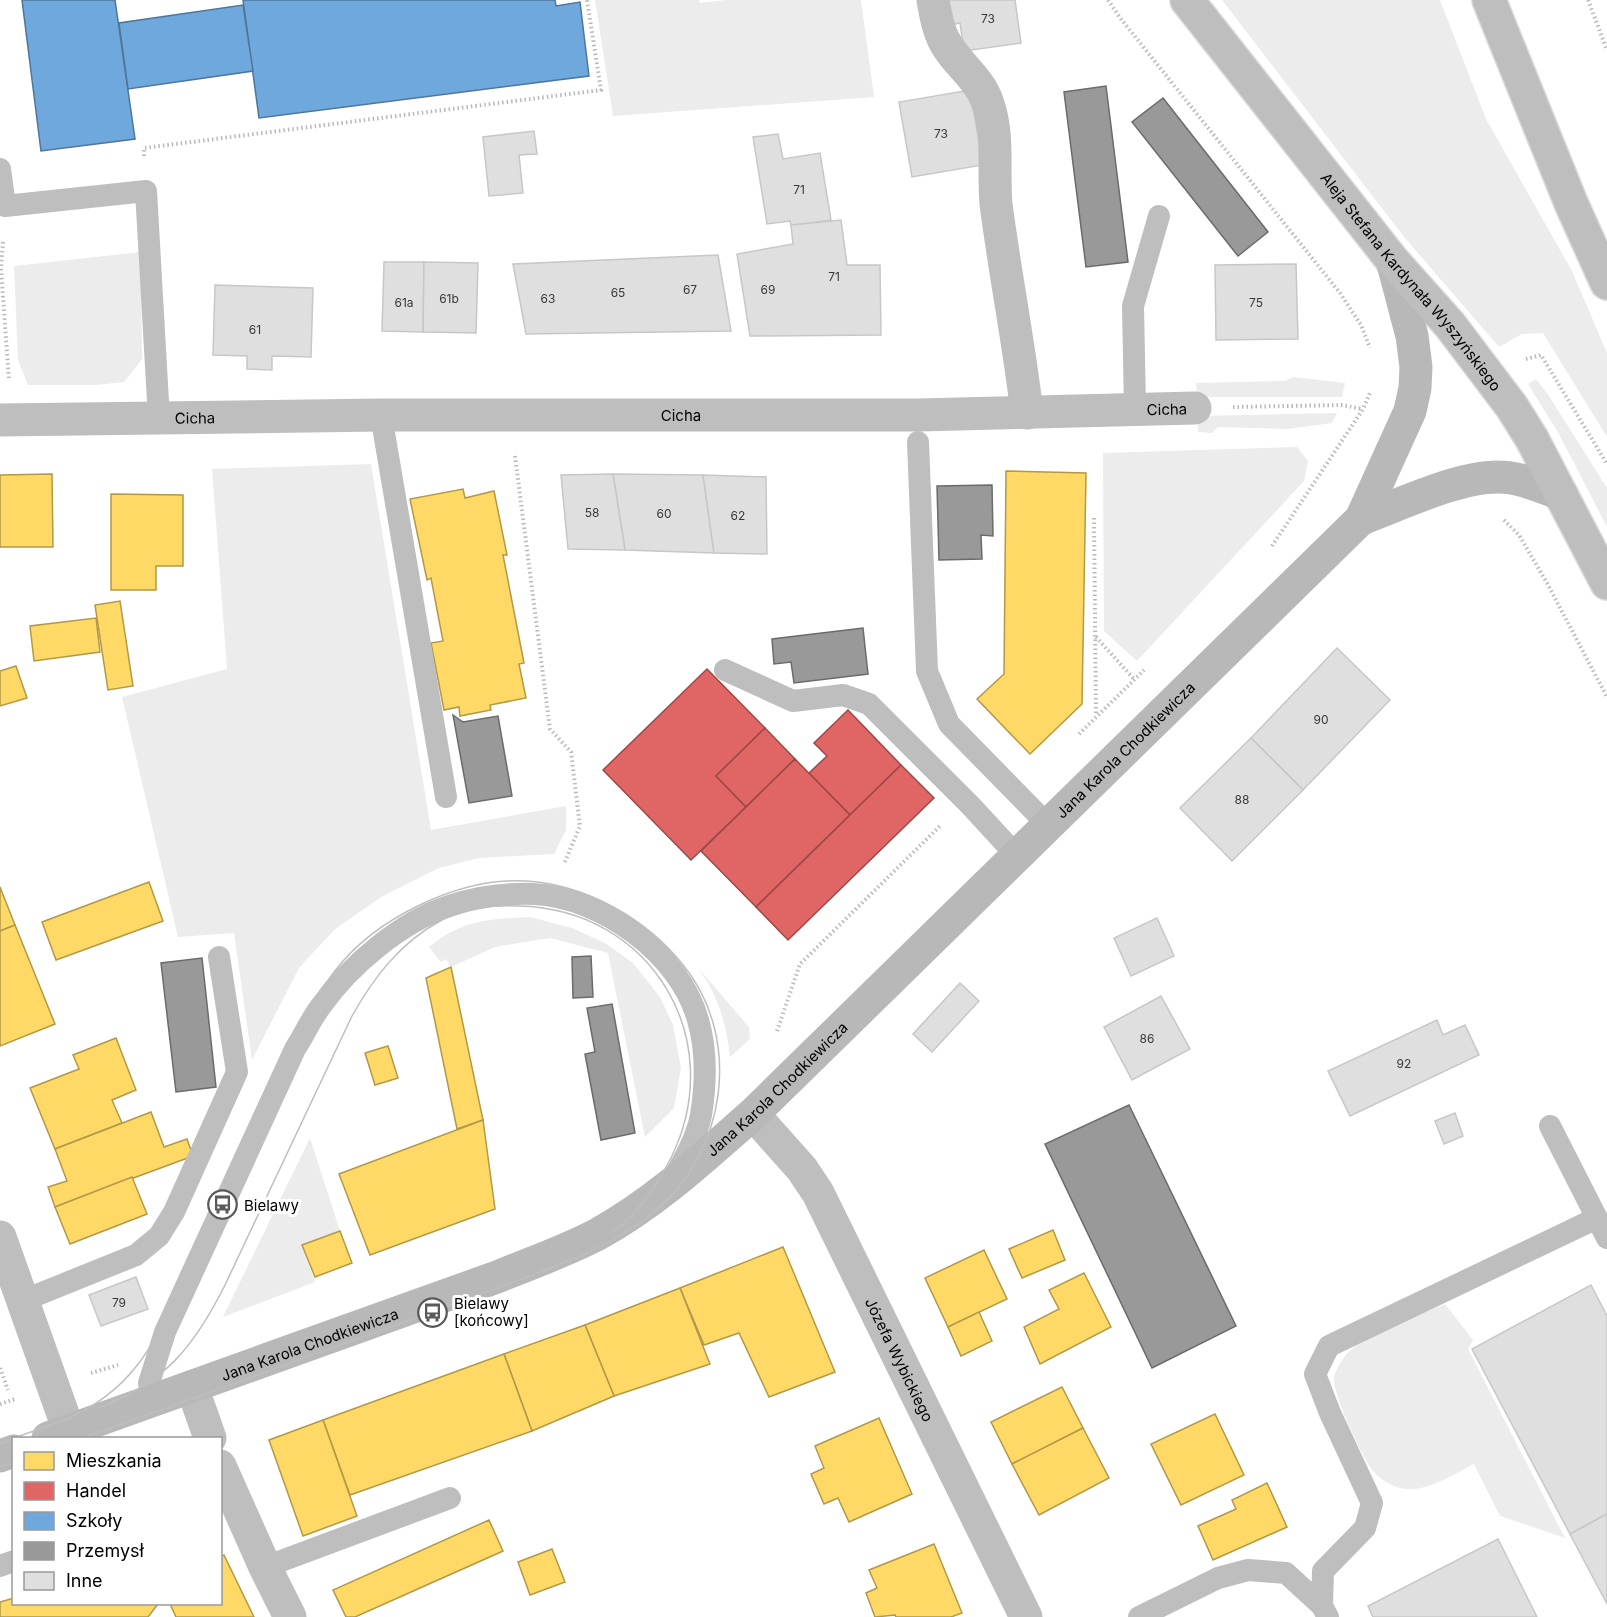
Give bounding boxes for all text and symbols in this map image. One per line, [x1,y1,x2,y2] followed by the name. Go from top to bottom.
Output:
[981,11,995,26] house number: 73
[934,126,948,141] house number: 73
[1317,168,1506,394] street label: Aleja Stefana Kardynała Wyszyńskiego
[793,182,805,197] house number: 71
[828,269,840,284] house number: 71
[683,282,697,297] house number: 67
[761,282,775,297] house number: 69
[611,285,625,300] house number: 65
[439,291,459,306] house number: 61b
[541,291,555,306] house number: 63
[394,295,414,310] house number: 61a
[1249,295,1263,310] house number: 75
[249,322,261,337] house number: 61
[1146,399,1187,419] street label: Cicha
[661,406,701,425] street label: Cicha
[175,408,215,427] street label: Cicha
[585,505,599,520] house number: 58
[656,506,672,521] house number: 60
[731,508,745,523] house number: 62
[1052,678,1199,822] street label: Jana Karola Chodkiewicza
[1313,712,1329,727] house number: 90
[1235,792,1249,807] house number: 88
[703,1017,851,1160] street label: Jana Karola Chodkiewicza
[1140,1031,1154,1046] house number: 86
[1397,1056,1411,1071] house number: 92
[207,1189,239,1221] bus stop icon: Bielawy
[244,1196,300,1215] place label: Bielawy
[454,1294,529,1330] place label: Bielawy [końcowy]
[861,1294,938,1425] street label: Józefa Wybickiego
[112,1295,126,1310] house number: 79
[417,1296,449,1328] bus stop icon: Bielawy [końcowy]
[218,1304,401,1385] street label: Jana Karola Chodkiewicza
[12,1437,222,1605] legend
[66,1450,162,1471] text: Mieszkania
[66,1480,126,1501] text: Handel
[66,1510,122,1531] text: Szkoły
[66,1540,145,1561] text: Przemysł
[66,1570,103,1591] text: Inne

